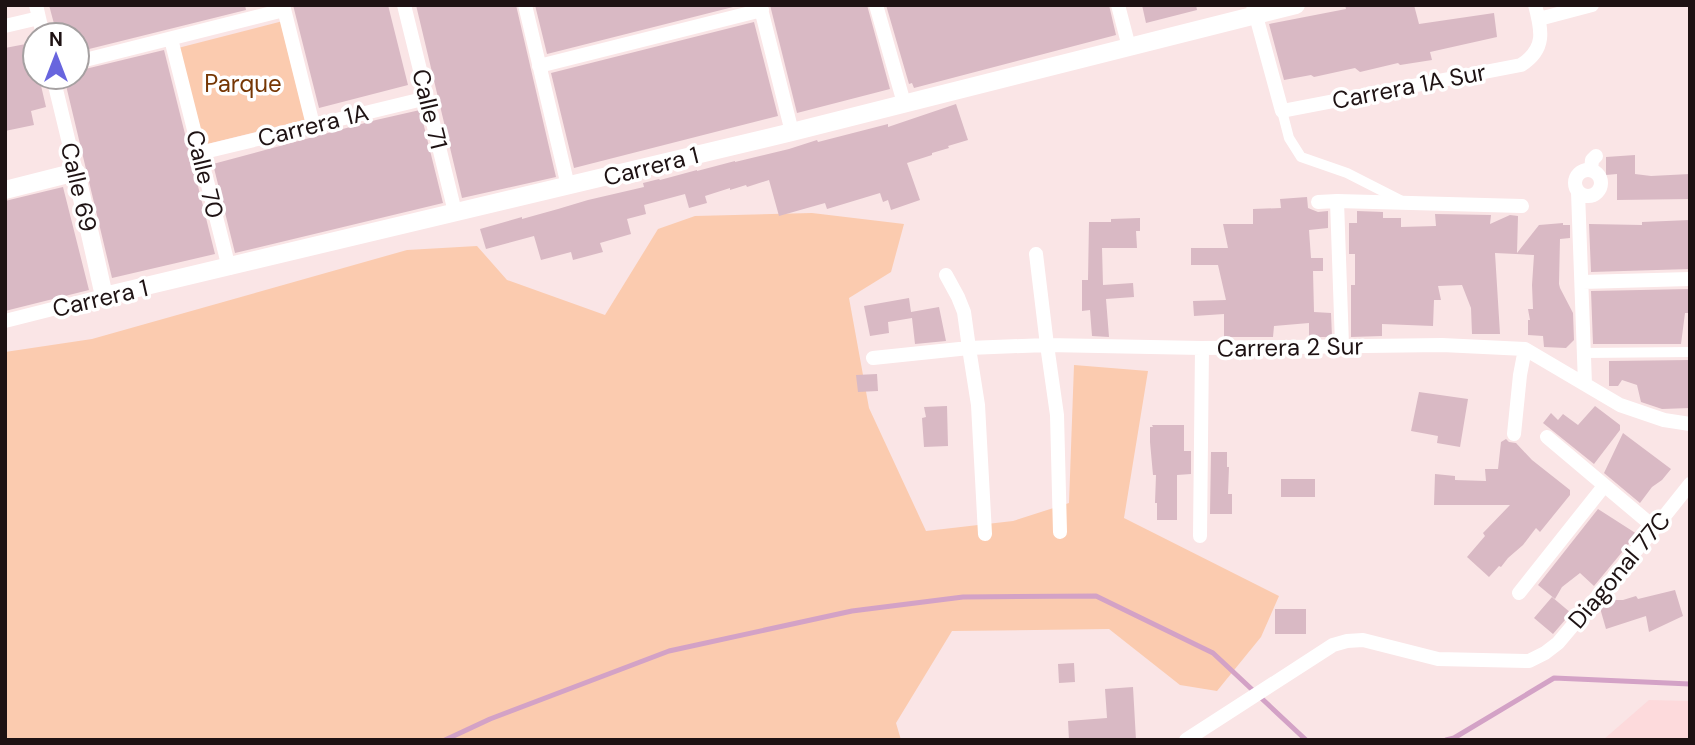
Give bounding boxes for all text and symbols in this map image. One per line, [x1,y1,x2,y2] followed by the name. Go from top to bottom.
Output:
[21,21,91,91] north arrow
[49,27,63,52] text: N
[1330,56,1489,116] street label: Carrera 1A Sur
[405,66,455,152] street label: Calle 71
[204,68,282,99] park label: Parque
[254,96,372,154] street label: Carrera 1A
[179,127,231,221] street label: Calle 70
[54,139,104,235] street label: Calle 69
[600,139,702,193] street label: Carrera 1
[49,272,151,324] street label: Carrera 1
[1217,330,1364,364] street label: Carrera 2 Sur
[1561,505,1677,635] street label: Diagonal 77C

